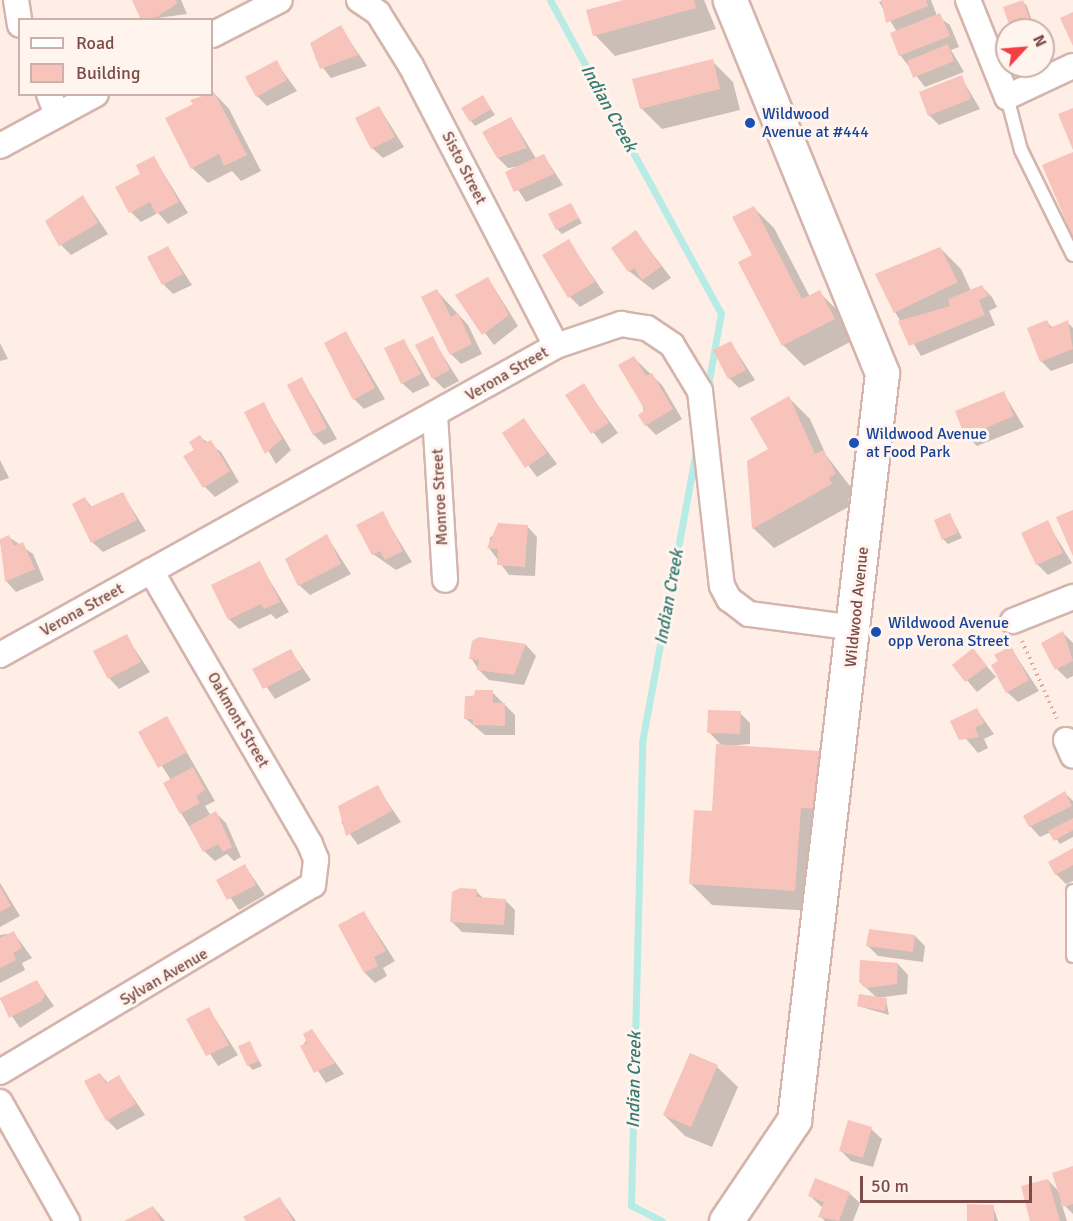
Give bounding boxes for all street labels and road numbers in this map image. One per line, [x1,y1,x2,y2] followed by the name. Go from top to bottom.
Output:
[437,128,491,208] street label: Sisto Street
[462,343,552,405] street label: Verona Street
[428,448,452,546] street label: Monroe Street
[841,546,873,668] street label: Wildwood Avenue
[37,579,127,641] street label: Verona Street
[203,669,273,771] street label: Oakmont Street
[117,944,211,1010] street label: Sylvan Avenue

